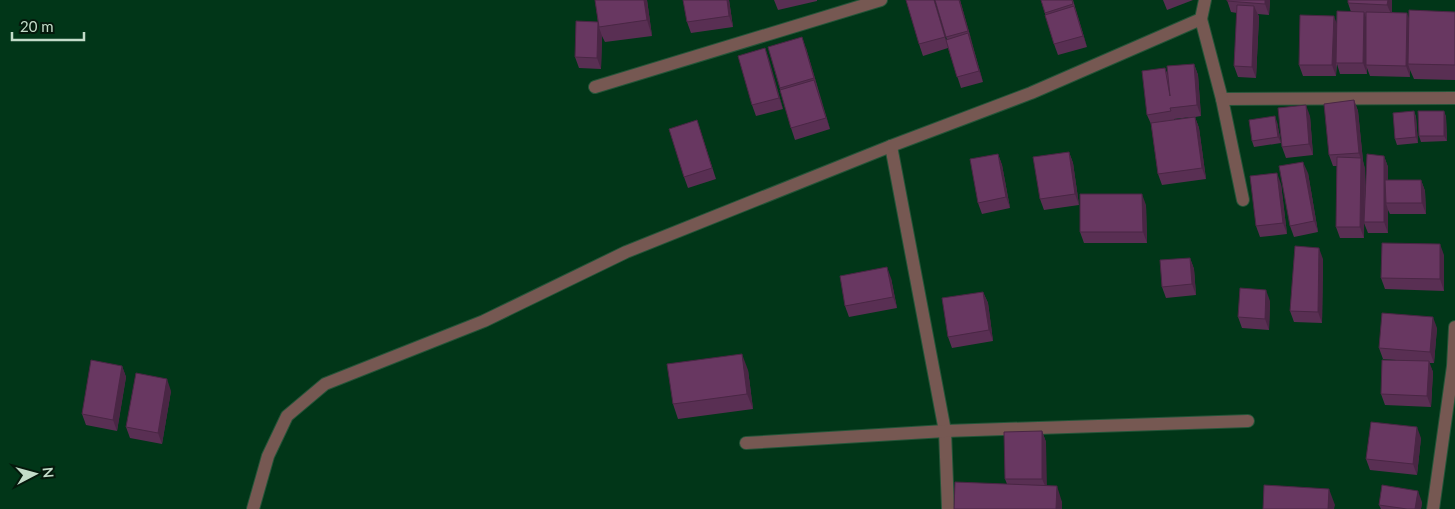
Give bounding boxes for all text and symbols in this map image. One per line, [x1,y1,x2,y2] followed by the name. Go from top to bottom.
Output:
[12,10,85,42] scale bar
[20,17,54,35] text: 20 m
[10,449,60,499] north arrow
[39,466,57,479] text: N

